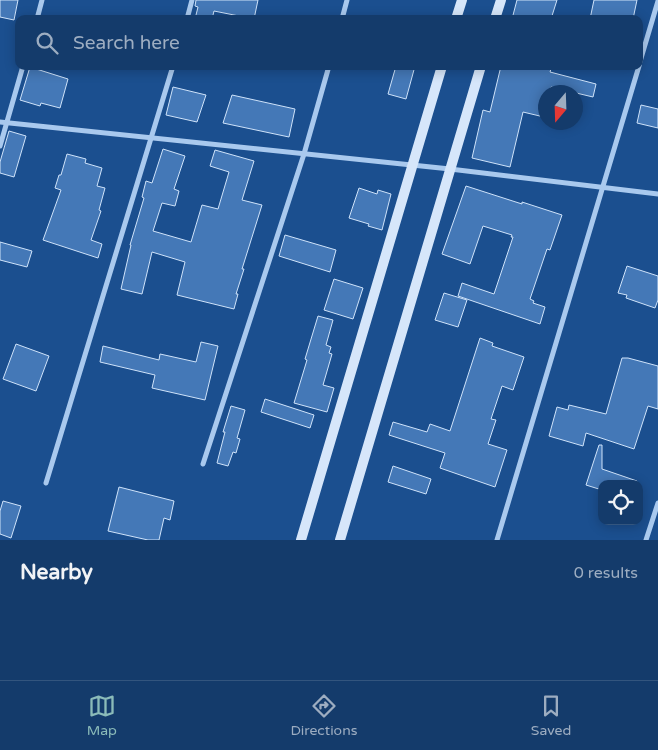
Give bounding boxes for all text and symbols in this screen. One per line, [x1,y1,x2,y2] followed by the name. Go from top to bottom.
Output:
[15,15,643,70] search box
[33,29,61,57] icon: search
[73,32,180,54] text: Search here
[538,85,583,130] north arrow
[598,480,643,525] map controls
[598,480,643,525] button: locate
[20,560,93,585] text: Nearby
[574,563,638,583] text: 0 results
[87,692,117,739] tab: Map
[290,692,357,739] tab: Directions
[531,692,571,739] tab: Saved

